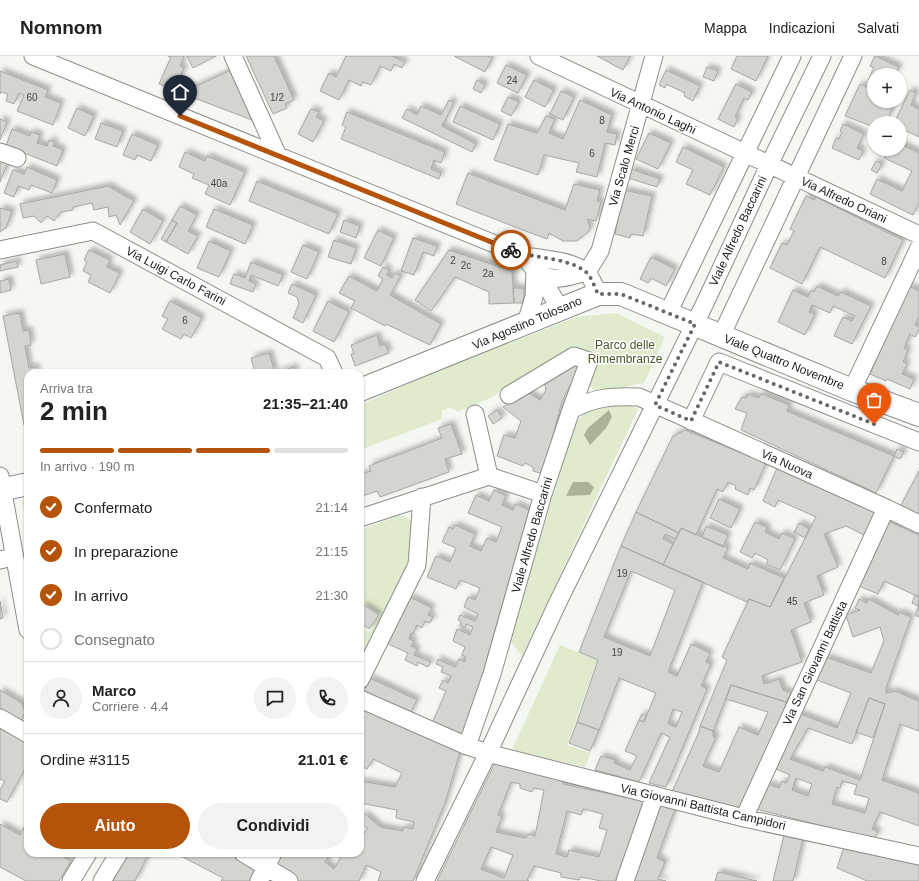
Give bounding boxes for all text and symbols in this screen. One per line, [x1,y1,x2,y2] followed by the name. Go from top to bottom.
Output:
[20,17,102,38] text: Nomnom
[704,20,747,36] text: Mappa
[769,20,835,36] text: Indicazioni
[857,20,899,36] text: Salvati
[867,68,907,156] map controls
[867,68,907,108] button: +
[163,75,197,116] pin
[506,75,518,86] house number: 24
[169,81,191,103] icon: home
[608,85,698,137] street label: Via Antonio Laghi
[26,92,38,103] house number: 60
[270,92,284,103] house number: 1/2
[599,115,605,126] house number: 8
[867,116,907,156] button: −
[606,124,642,208] street label: Via Scalo Merci
[589,148,595,159] house number: 6
[706,174,770,288] street label: Viale Alfredo Baccarini
[799,174,889,226] street label: Via Alfredo Oriani
[211,178,228,189] house number: 40a
[491,230,531,270] courier
[500,239,522,261] icon: bike
[124,244,228,308] street label: Via Luigi Carlo Farini
[450,255,456,266] house number: 2
[881,256,887,267] house number: 8
[461,260,471,271] house number: 2c
[482,268,494,279] house number: 2a
[470,293,584,352] street label: Via Agostino Tolosano
[182,315,188,326] house number: 6
[722,331,846,393] street label: Viale Quattro Novembre
[588,338,663,366] park label: Parco delle Rimembranze
[40,381,93,396] text: Arriva tra
[857,383,891,424] pin
[863,389,885,411] icon: bag
[263,395,348,412] text: 21:35–21:40
[40,396,108,426] text: 2 min
[759,446,815,482] street label: Via Nuova
[40,459,135,474] text: In arrivo · 190 m
[509,475,555,595] street label: Viale Alfredo Baccarini
[40,496,62,518] icon: check
[74,499,152,516] text: Confermato
[315,500,348,515] text: 21:14
[40,540,62,562] icon: check
[74,543,178,560] text: In preparazione
[315,544,348,559] text: 21:15
[616,568,628,579] house number: 19
[40,584,62,606] icon: check
[74,587,128,604] text: In arrivo
[315,588,348,603] text: 21:30
[786,596,798,607] house number: 45
[780,598,850,728] street label: Via San Giovanni Battista
[74,631,155,648] text: Consegnato
[611,647,623,658] house number: 19
[40,677,82,719] button: person
[254,677,296,719] button: chat
[306,677,348,719] button: phone
[92,682,136,699] text: Marco
[92,699,169,714] text: Corriere · 4.4
[40,751,130,768] text: Ordine #3115
[298,751,348,768] text: 21.01 €
[619,781,787,833] street label: Via Giovanni Battista Campidori
[40,803,190,849] button: Aiuto
[198,803,348,849] button: Condividi

